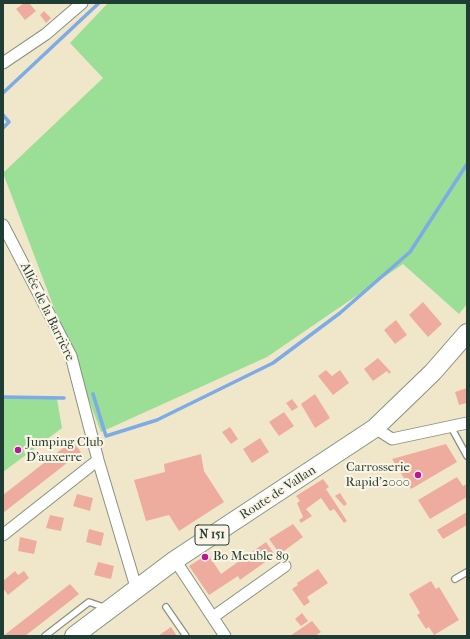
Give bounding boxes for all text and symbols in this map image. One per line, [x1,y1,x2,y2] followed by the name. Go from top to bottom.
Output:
[16,260,78,364] street label: Allée de la Barrière
[26,435,103,466] place label: Jumping Club D'auxerre
[13,445,23,455] marker: Jumping Club D'auxerre
[346,460,410,491] place label: Carrosserie Rapid'2000
[237,463,319,523] street label: Route de Vallan
[413,470,423,480] marker: Carrosserie Rapid'2000
[195,525,229,545] road number: N 151
[213,549,289,565] place label: Bo Meuble 89
[200,552,210,562] marker: Bo Meuble 89

